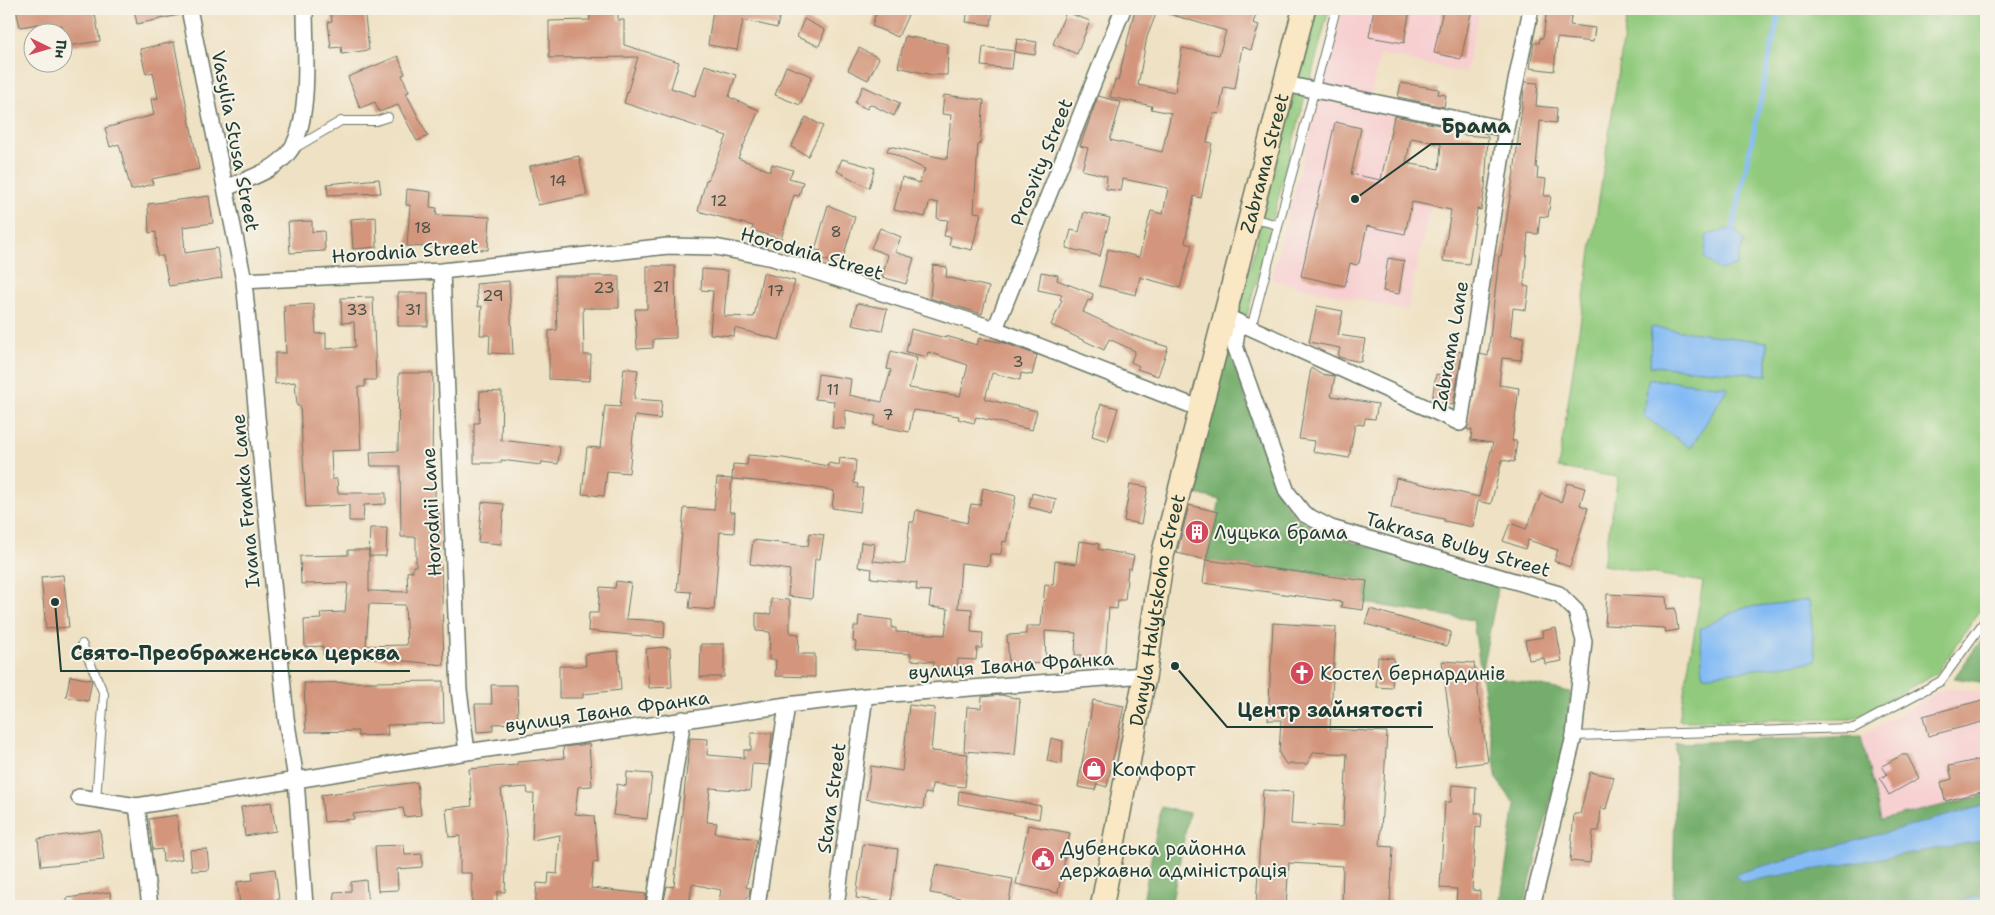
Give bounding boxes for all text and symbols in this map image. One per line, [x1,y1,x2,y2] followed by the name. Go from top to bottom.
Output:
[22,22,72,72] north arrow
[51,39,71,59] text: Пн
[206,48,265,234] street label: Vasylia Stusa Street
[1234,90,1295,236] street label: Zabrama Street
[1005,95,1078,230] street label: Prosvity Street
[1431,109,1521,144] callout: Брама
[1441,113,1511,139] text: Брама
[549,170,567,191] house number: 14
[710,190,728,211] house number: 12
[414,217,432,238] house number: 18
[738,221,886,286] street label: Horodnia Street
[830,221,842,242] house number: 8
[331,234,479,269] street label: Horodnia Street
[652,276,670,297] house number: 21
[593,277,615,298] house number: 23
[1427,279,1474,413] street label: Zabrama Lane
[767,280,785,301] house number: 17
[482,285,504,306] house number: 29
[346,299,368,320] house number: 33
[404,299,422,320] house number: 31
[1012,351,1024,372] house number: 3
[827,379,839,400] house number: 11
[882,404,894,425] house number: 7
[225,413,266,589] street label: Ivana Franka Lane
[416,447,447,577] street label: Horodnii Lane
[1124,491,1191,728] street label: Danyla Halytskoho Street
[1362,506,1553,583] street label: Takrasa Bulby Street
[1184,519,1210,545] building icon: Луцька брама
[1214,520,1348,545] place label: Луцька брама
[61,636,410,671] callout: Свято-Преображенська церква
[70,640,400,666] text: Свято-Преображенська церква
[907,646,1115,685] street label: вулиця Івана Франка
[1289,660,1315,686] church icon: Костел бернардинів
[1320,661,1505,686] place label: Костел бернардинів
[503,685,711,738] street label: вулиця Івана Франка
[1227,692,1433,727] callout: Центр зайнятості
[1237,697,1423,723] text: Центр зайнятості
[811,741,852,855] street label: Stara Street
[1081,756,1107,782] shop icon: Комфорт
[1112,757,1196,782] place label: Комфорт
[1060,836,1288,883] place label: Дубенська районна державна адміністрація
[1030,846,1056,872] public building icon: Дубенська районна державна адміністрація

